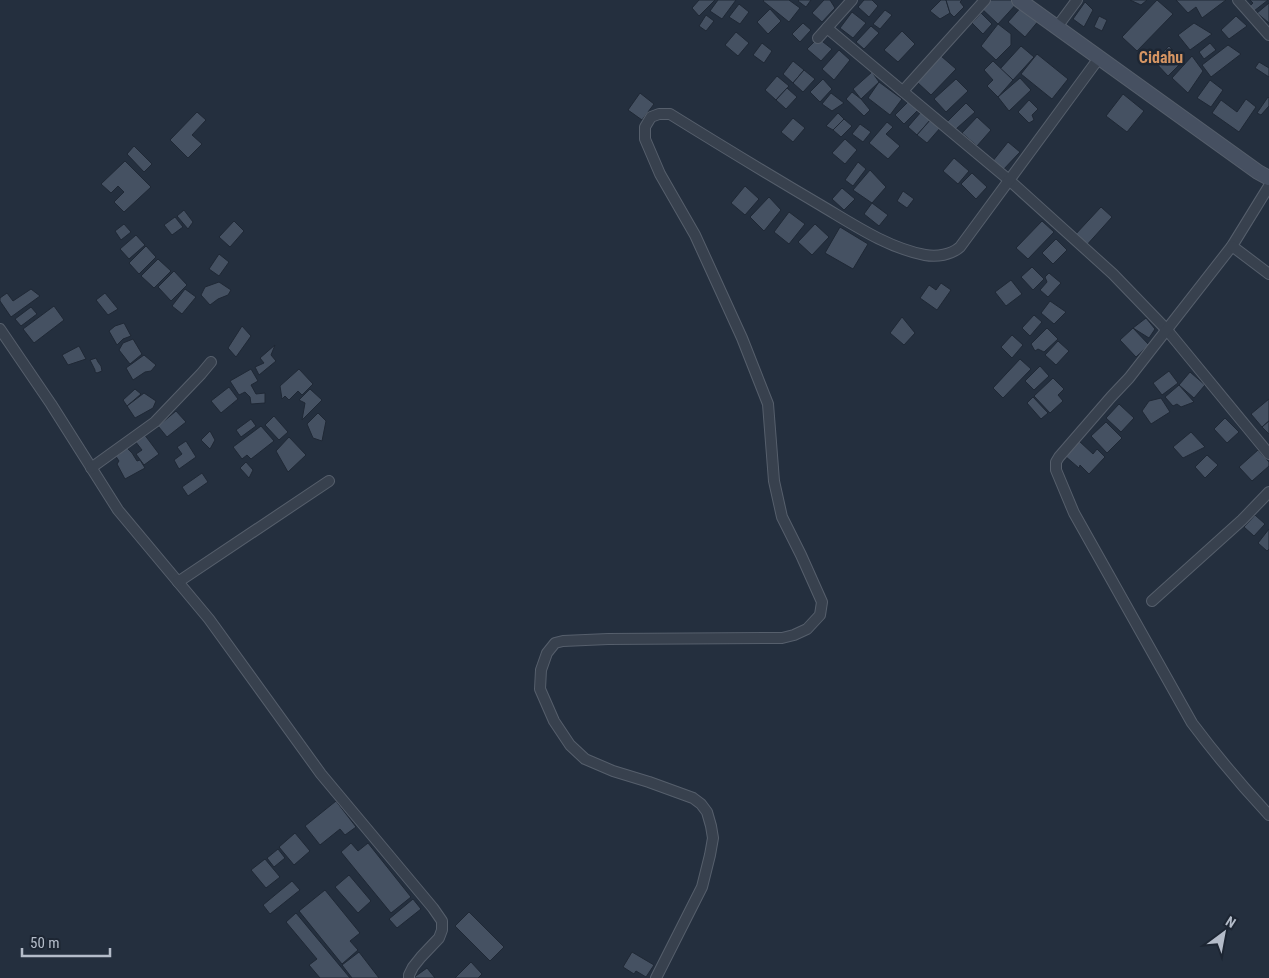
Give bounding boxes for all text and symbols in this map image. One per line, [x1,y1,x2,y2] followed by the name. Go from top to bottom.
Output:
[1139,48,1183,67] district label: Cidahu
[1199,908,1249,958] north arrow
[1223,913,1239,931] text: N
[22,926,110,958] scale bar
[30,934,60,952] text: 50 m

